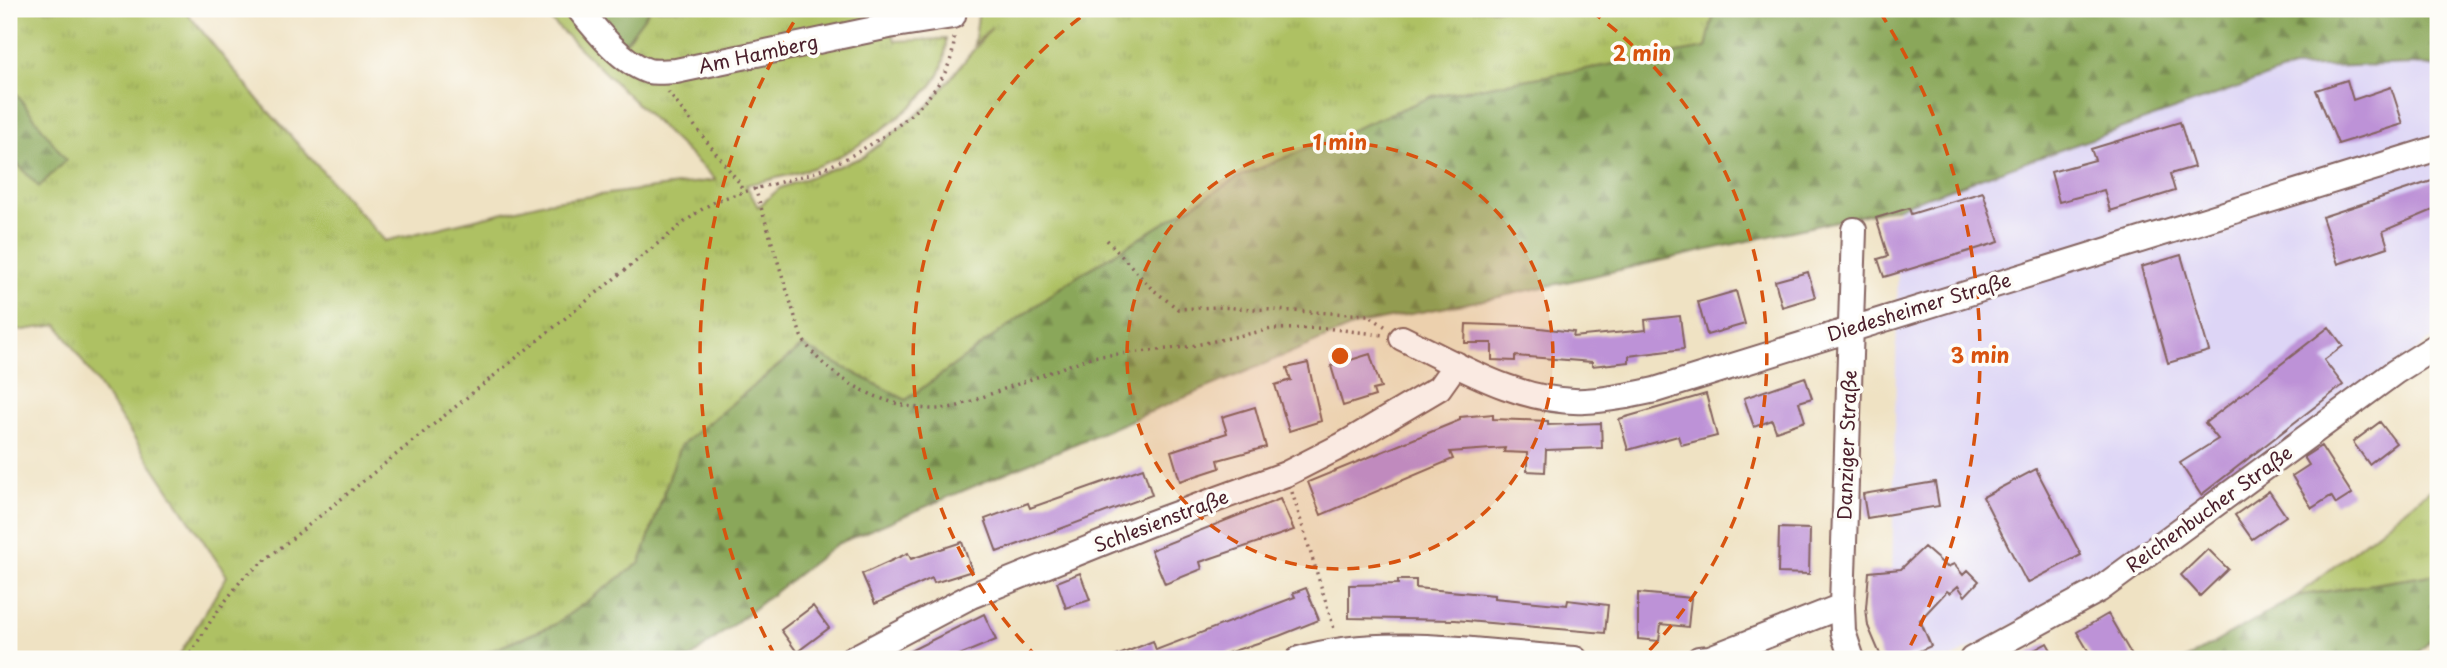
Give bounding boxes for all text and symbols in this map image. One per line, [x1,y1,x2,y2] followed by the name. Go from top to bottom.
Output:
[695,27,820,79] street label: Am Hamberg
[1613,36,1671,68] text: 2 min
[1313,125,1367,157] text: 1 min
[1823,265,2014,347] street label: Diedesheimer Straße
[1950,338,2010,370] text: 3 min
[1328,344,1352,368] centre of rings
[1829,369,1863,521] street label: Danziger Straße
[2119,438,2298,578] street label: Reichenbucher Straße
[1089,482,1232,559] street label: Schlesienstraße

